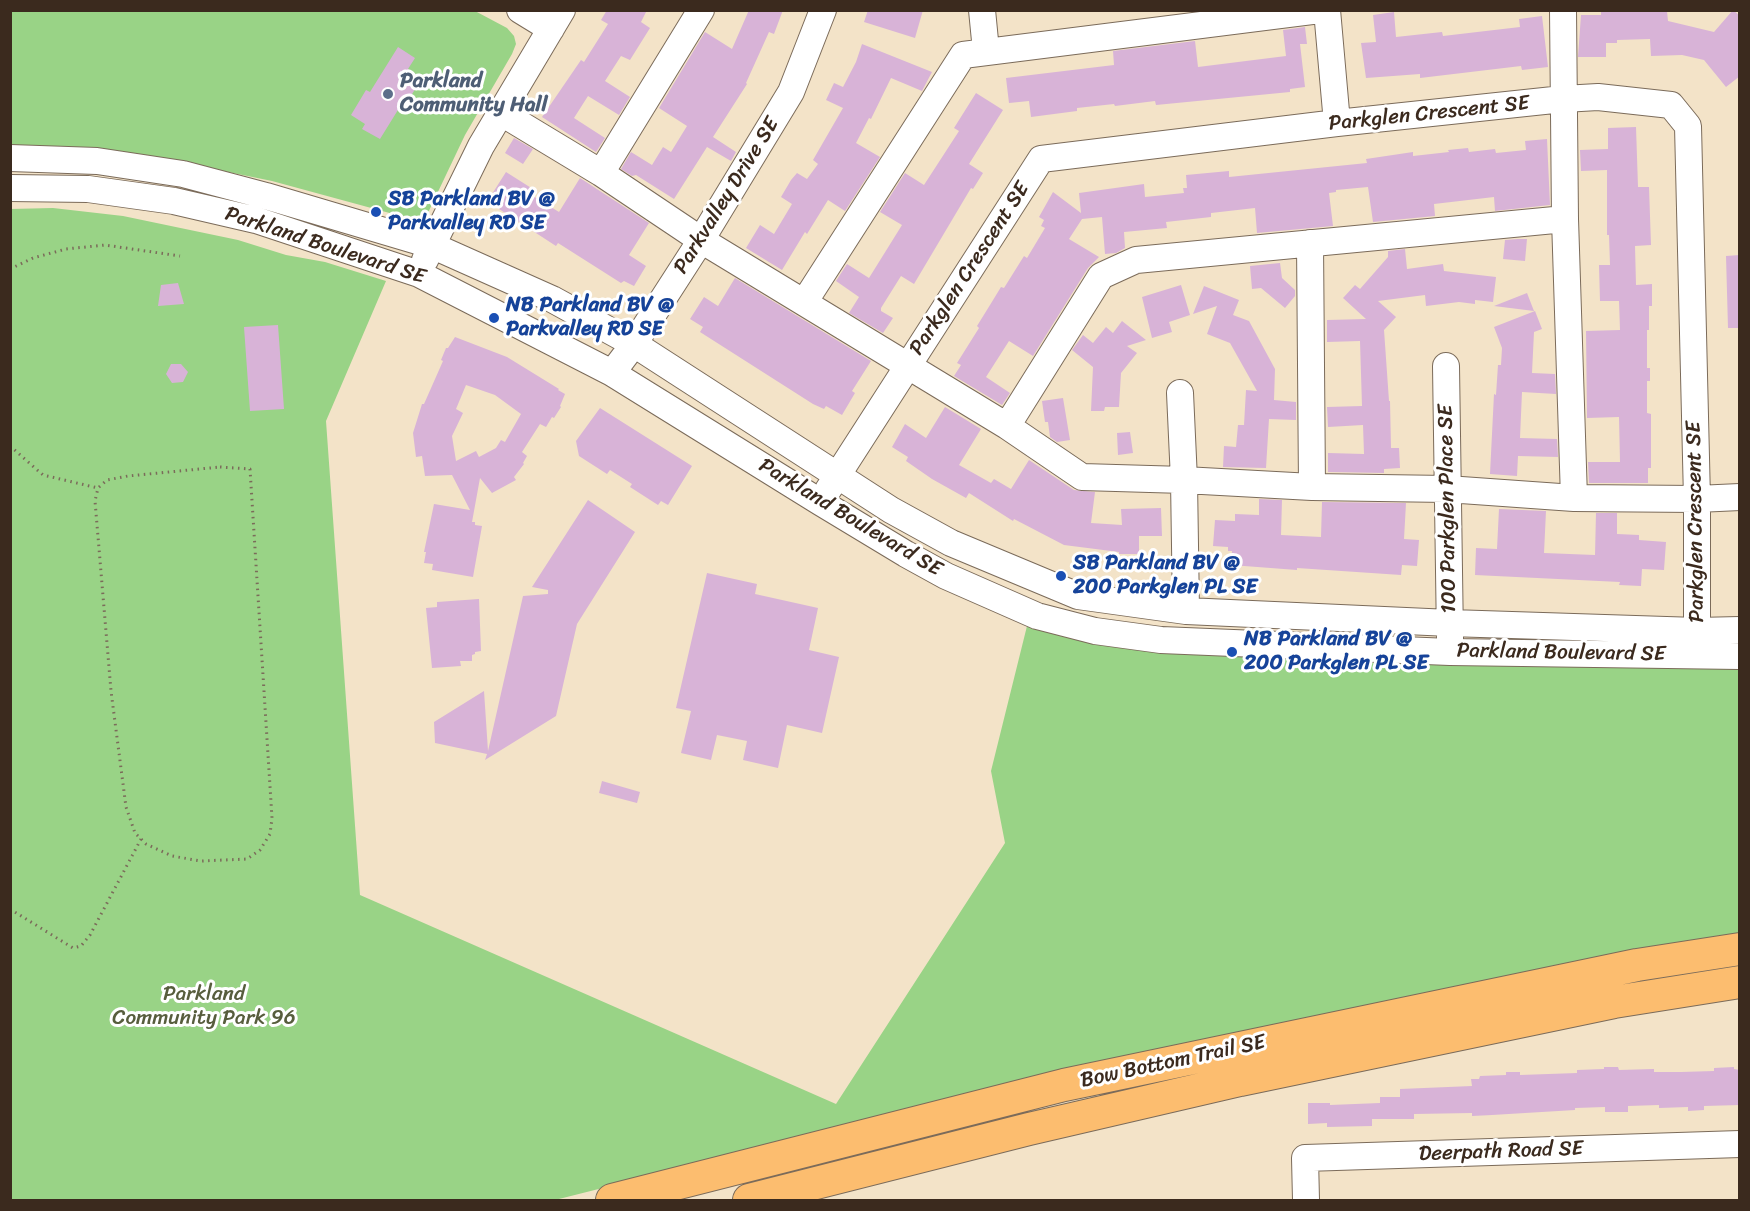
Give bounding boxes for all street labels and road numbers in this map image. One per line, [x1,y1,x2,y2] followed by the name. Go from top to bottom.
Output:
[1328,91,1530,137] street label: Parkglen Crescent SE
[669,113,785,279] street label: Parkvalley Drive SE
[905,178,1035,360] street label: Parkglen Crescent SE
[222,202,428,290] street label: Parkland Boulevard SE
[1434,404,1462,614] street label: 100 Parkglen Place SE
[1682,421,1710,623] street label: Parkglen Crescent SE
[754,453,946,583] street label: Parkland Boulevard SE
[1456,639,1666,667] street label: Parkland Boulevard SE
[1078,1030,1268,1094] street label: Bow Bottom Trail SE
[1418,1137,1584,1167] street label: Deerpath Road SE

